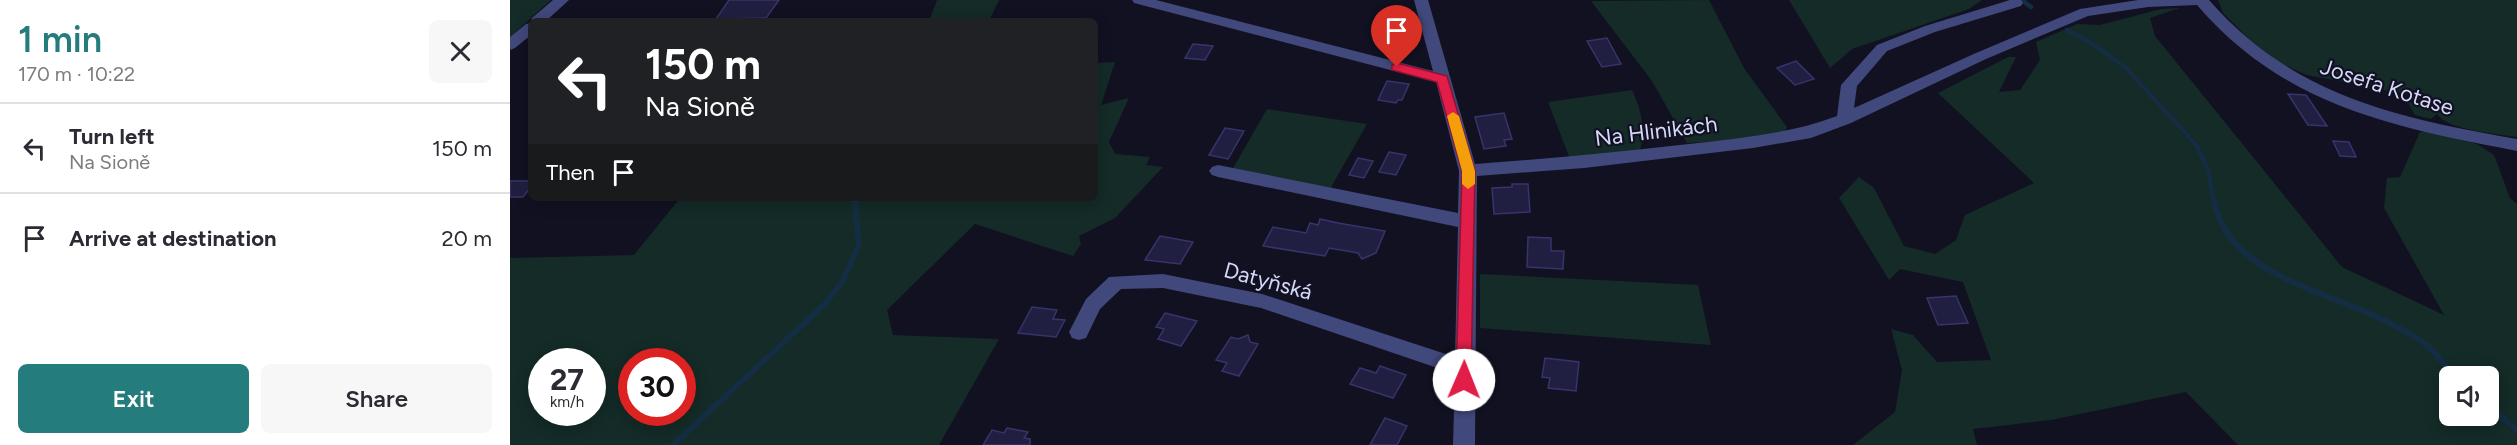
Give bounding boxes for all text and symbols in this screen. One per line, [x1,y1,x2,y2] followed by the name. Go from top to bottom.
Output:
[1371,5,1422,67] pin
[1380,14,1413,47] icon: arrive
[18,18,102,61] text: 1 min
[429,20,492,83] button: close
[645,39,761,90] text: 150 m
[546,42,624,120] icon: left
[2317,53,2457,121] street label: Josefa Kotase
[18,62,135,86] text: 170 m · 10:22
[645,90,755,123] text: Na Sioně
[1593,110,1719,152] street label: Na Hlinikách
[69,123,155,150] text: Turn left
[18,132,51,165] icon: left
[432,135,492,162] text: 150 m
[69,150,150,174] text: Na Sioně
[607,156,640,189] icon: arrive
[546,159,595,186] text: Then
[18,222,51,255] icon: arrive
[69,225,277,252] text: Arrive at destination
[441,225,492,252] text: 20 m
[1221,256,1315,306] street label: Datyňská
[618,348,696,426] speed limit sign: 30
[1432,348,1496,412] position arrow
[550,361,584,398] text: 27
[18,364,249,433] button: Exit
[261,364,492,433] button: Share
[2439,366,2499,426] map controls
[2439,366,2499,426] button: sound
[550,393,584,411] text: km/h

